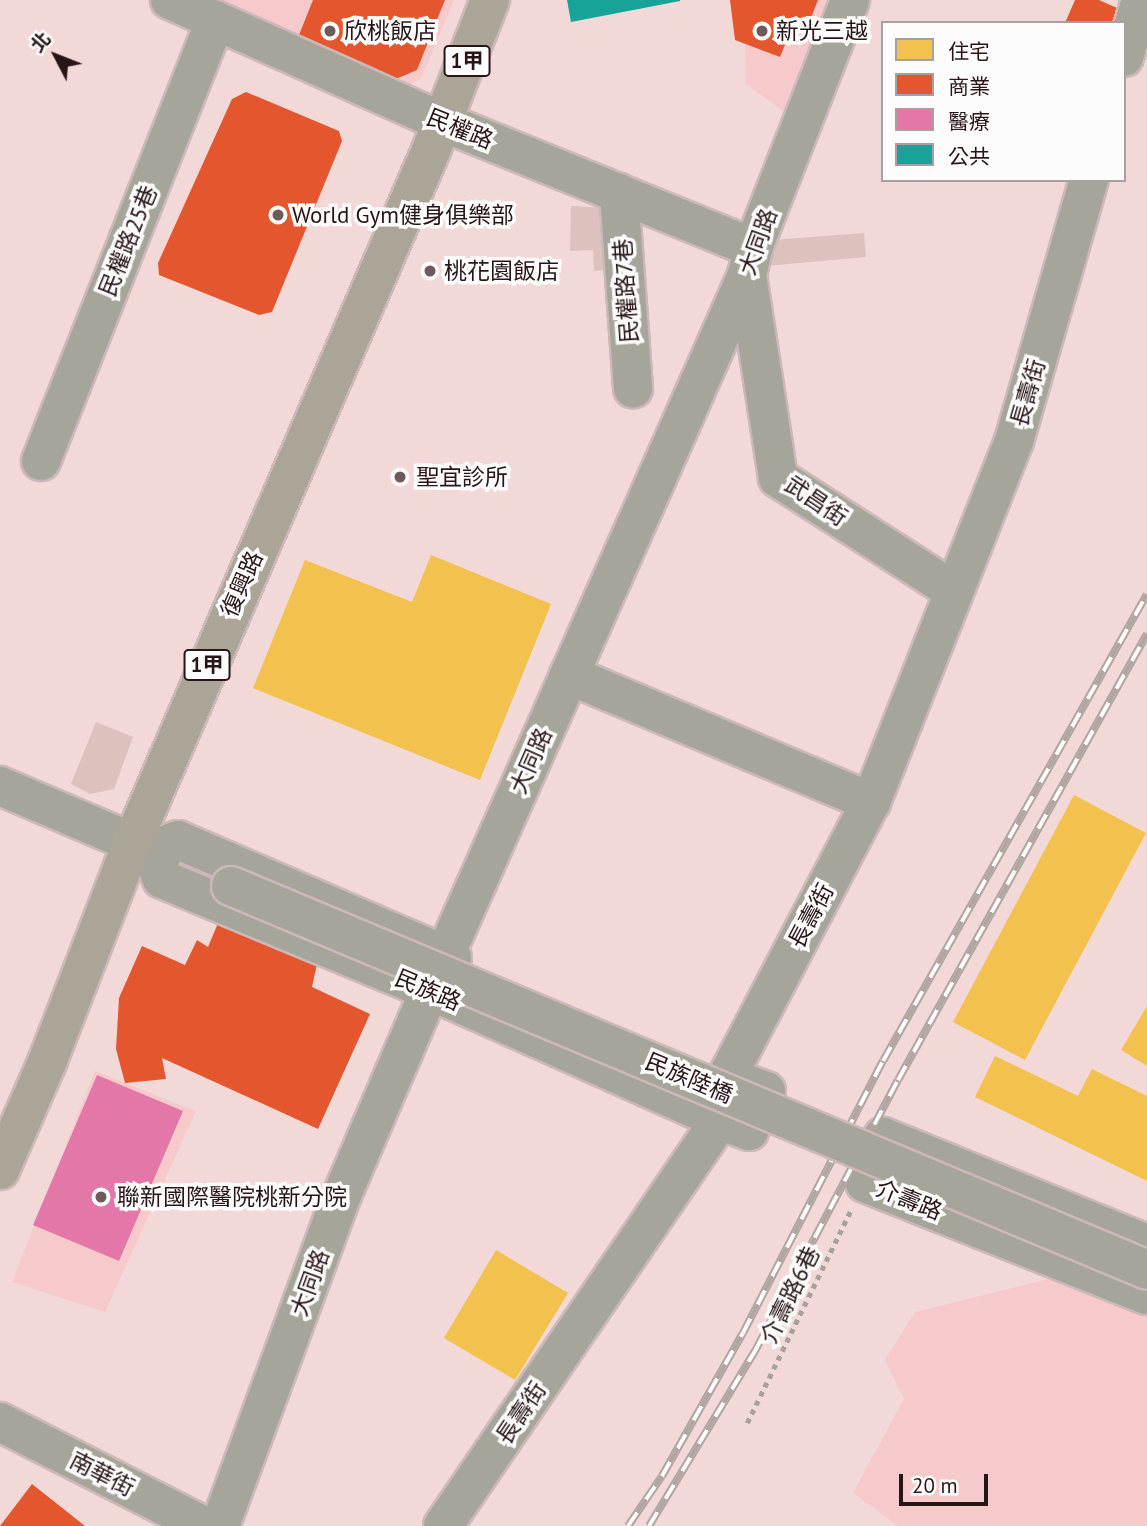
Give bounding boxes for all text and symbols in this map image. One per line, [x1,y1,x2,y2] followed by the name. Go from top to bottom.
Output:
[344,17,436,45] place label: 欣桃飯店
[776,17,868,45] place label: 新光三越
[21,21,91,91] north arrow
[881,21,1126,182] legend
[322,23,338,39] marker: 欣桃飯店
[754,23,770,39] marker: 新光三越
[25,27,56,57] text: 北
[948,38,990,65] text: 住宅
[442,43,491,78] road number: 1甲
[948,73,990,100] text: 商業
[423,103,497,155] street label: 民權路
[948,108,990,135] text: 醫療
[948,143,990,170] text: 公共
[93,182,163,300] street label: 民權路25巷
[292,201,514,229] place label: World Gym健身俱樂部
[733,205,783,279] street label: 大同路
[270,207,286,223] marker: World Gym健身俱樂部
[609,238,643,344] street label: 民權路7巷
[444,257,559,285] place label: 桃花園飯店
[422,263,438,279] marker: 桃花園飯店
[1005,356,1051,430] street label: 長壽街
[416,463,508,491] place label: 聖宜診所
[390,467,410,487] marker: 聖宜診所
[780,470,852,532] street label: 武昌街
[215,547,269,621] street label: 復興路
[182,648,232,682] road number: 1甲
[504,724,558,798] street label: 大同路
[783,879,839,953] street label: 長壽街
[391,964,465,1016] street label: 民族路
[641,1047,737,1109] street label: 民族陸橋
[872,1174,946,1226] street label: 介壽路
[117,1183,347,1211] place label: 聯新國際醫院桃新分院
[91,1187,111,1207] marker: 聯新國際醫院桃新分院
[755,1242,825,1348] street label: 介壽路6巷
[285,1246,335,1320] street label: 大同路
[490,1377,552,1449] street label: 長壽街
[65,1446,139,1502] street label: 南華街
[902,1460,991,1504] scale bar
[912,1472,958,1499] text: 20 m

